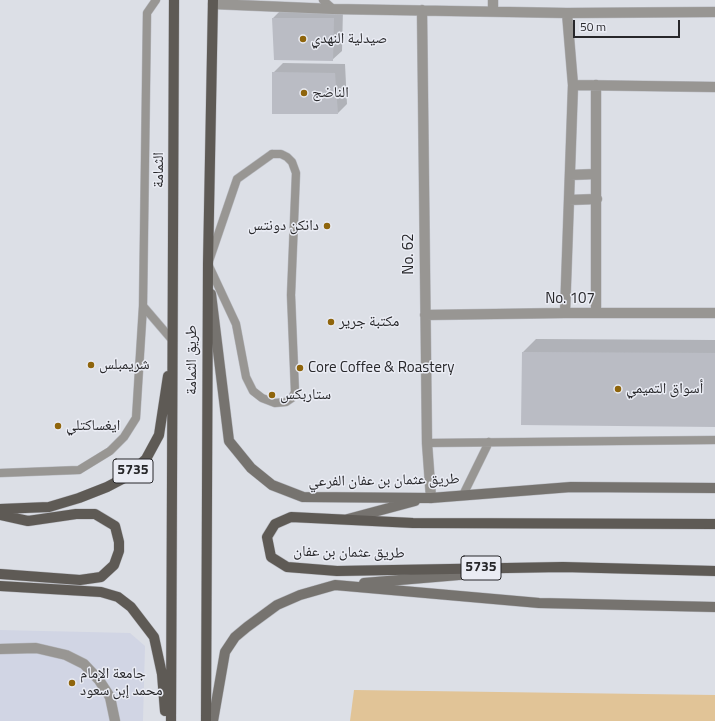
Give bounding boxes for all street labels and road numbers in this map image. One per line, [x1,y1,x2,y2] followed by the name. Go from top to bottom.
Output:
[150,152,168,188] street label: الثمامة
[400,233,418,275] street label: No. 62
[545,290,595,308] street label: No. 107
[183,325,201,395] street label: طريق الثمامة
[113,459,153,483] road number: 5735
[308,471,460,491] street label: طريق عثمان بن عفان الفرعي
[293,543,405,563] street label: طريق عثمان بن عفان
[461,556,501,580] road number: 5735

